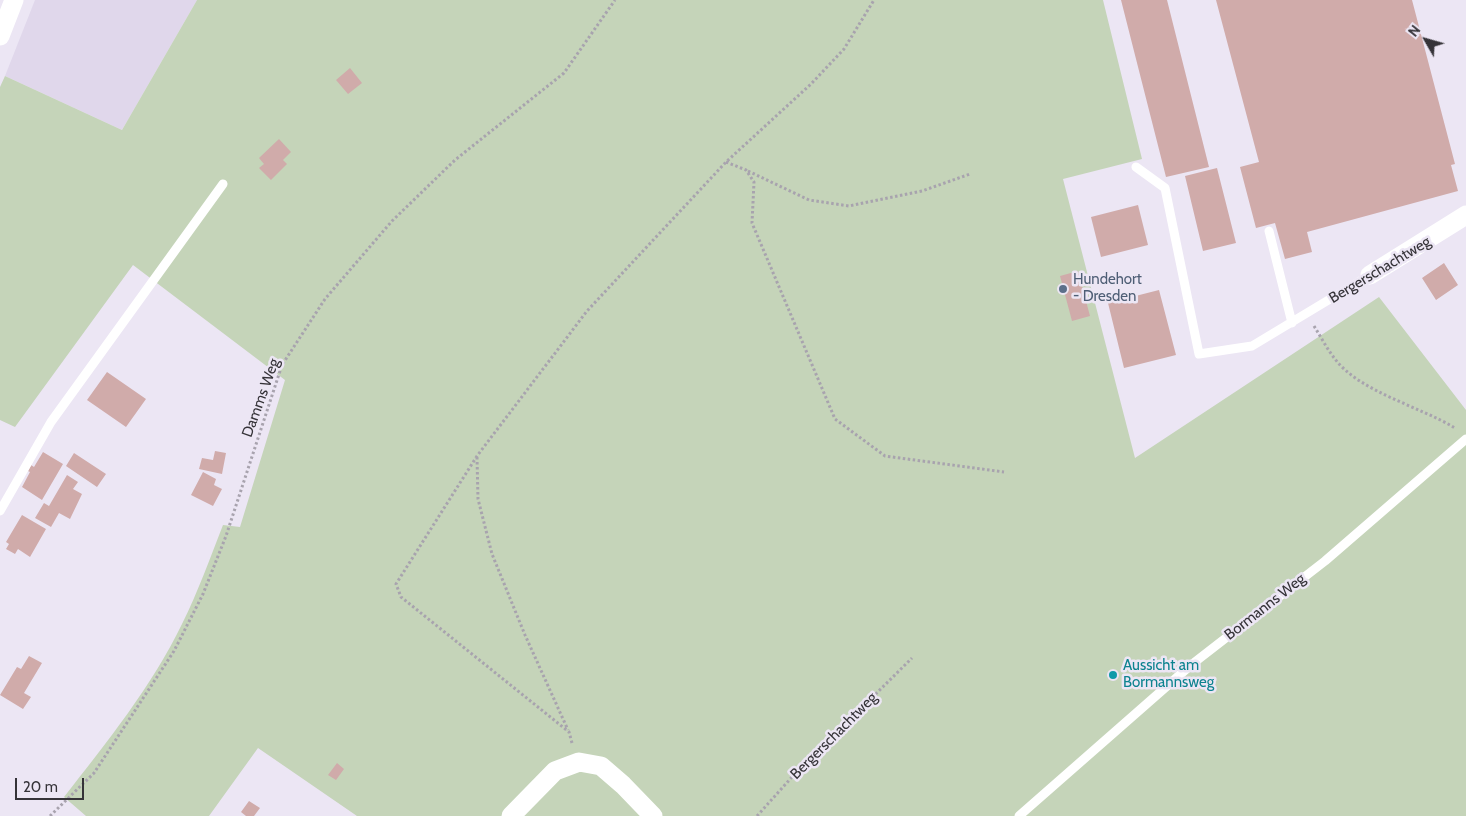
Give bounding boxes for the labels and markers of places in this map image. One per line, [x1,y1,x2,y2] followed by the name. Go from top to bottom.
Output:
[1073,271,1142,306] place label: Hundehort - Dresden
[1057,283,1069,295] marker: Hundehort - Dresden
[1123,657,1214,692] place label: Aussicht am Bormannsweg
[1107,669,1119,681] marker: Aussicht am Bormannsweg

